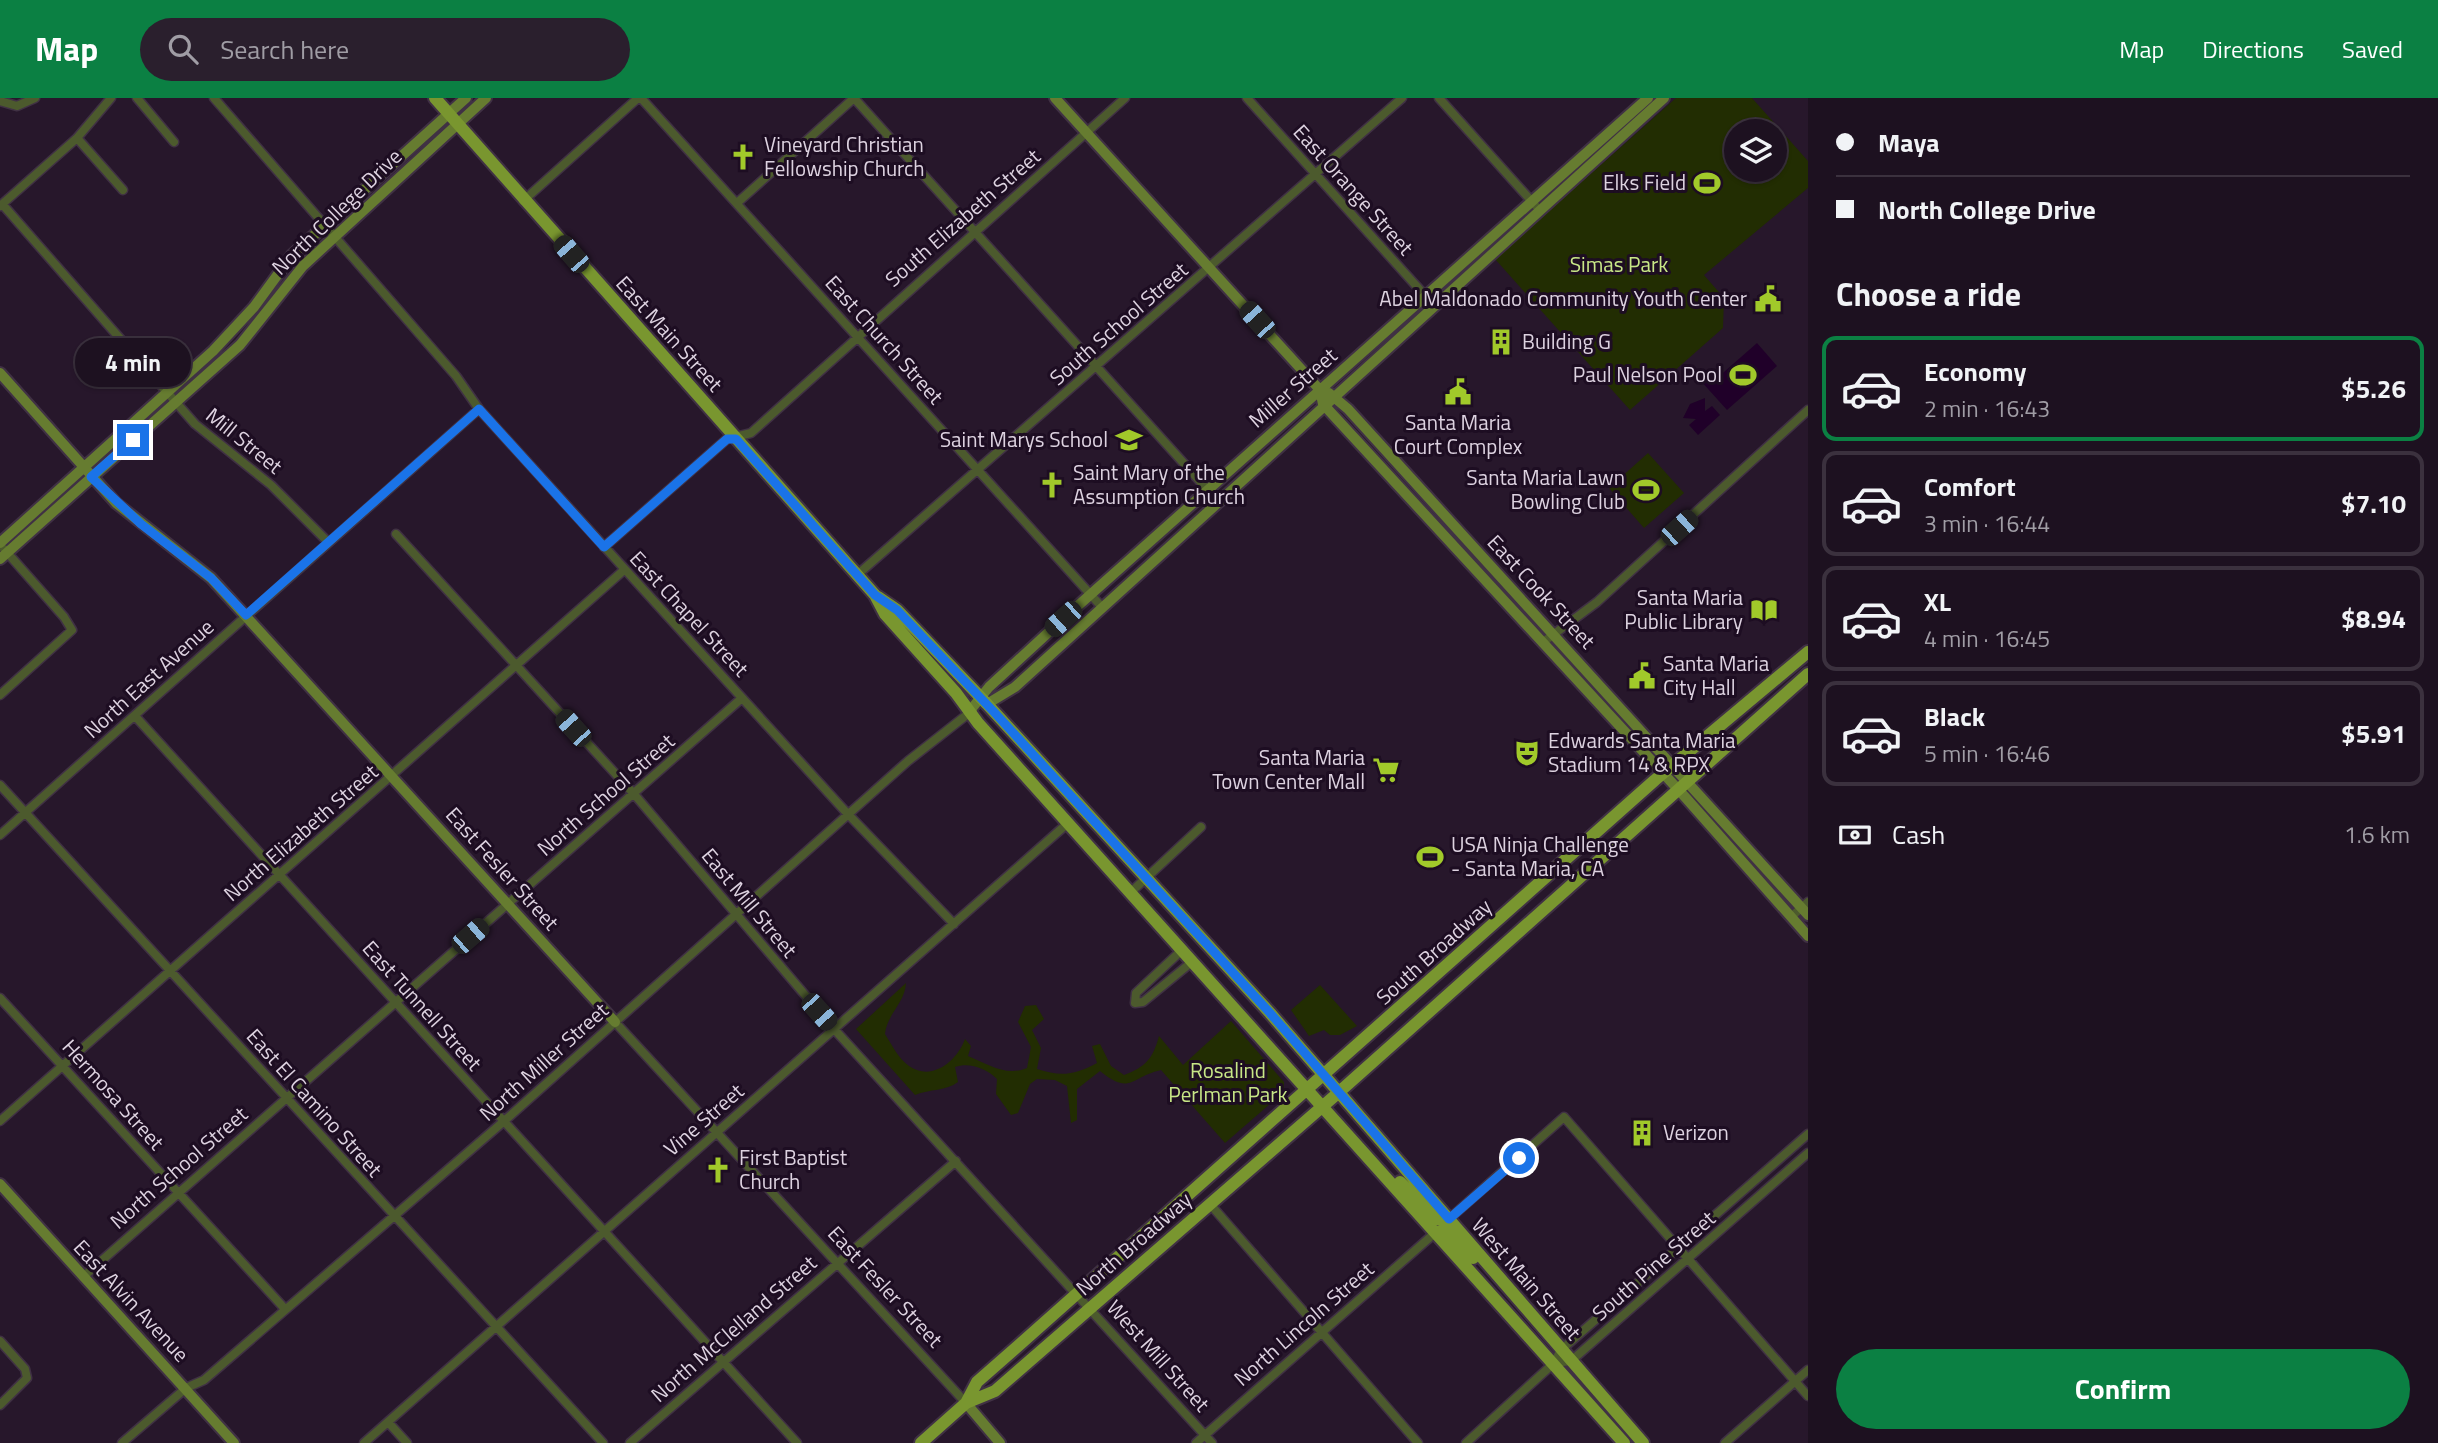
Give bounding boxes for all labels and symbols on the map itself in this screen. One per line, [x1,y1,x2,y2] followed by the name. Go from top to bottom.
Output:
[1286,117,1422,263] street label: East Orange Street
[764,128,925,184] place label: Vineyard Christian Fellowship Church
[877,140,1048,294] street label: South Elizabeth Street
[264,141,409,282] street label: North College Drive
[728,142,758,172] church icon: Vineyard Christian Fellowship Church
[1603,166,1686,198] place label: Elks Field
[1692,168,1722,198] sports icon: Elks Field
[550,231,593,277] car
[1570,248,1668,280] park label: Simas Park
[1042,254,1195,393] street label: South School Street
[609,268,731,399] street label: East Main Street
[818,268,952,411] street label: East Church Street
[1379,282,1747,314] place label: Abel Maldonado Community Youth Center
[1753,284,1783,314] public building icon: Abel Maldonado Community Youth Center
[1236,297,1279,343] car
[1522,325,1611,357] place label: Building G
[1486,327,1516,357] building icon: Building G
[75,338,191,388] callout: 4 min
[1241,339,1344,435] street label: Miller Street
[1573,358,1722,390] place label: Paul Nelson Pool
[1728,360,1758,390] sports icon: Paul Nelson Pool
[1443,377,1473,407] public building icon: Santa Maria Court Complex
[199,399,290,482] street label: Mill Street
[1394,406,1523,462] place label: Santa Maria Court Complex
[940,423,1108,455] place label: Saint Marys School
[117,424,149,456] route end
[1114,425,1144,455] school or university icon: Saint Marys School
[1073,456,1245,512] place label: Saint Mary of the Assumption Church
[1466,461,1625,517] place label: Santa Maria Lawn Bowling Club
[1037,470,1067,500] church icon: Saint Mary of the Assumption Church
[1631,475,1661,505] sports icon: Santa Maria Lawn Bowling Club
[1657,506,1702,550] car
[1480,527,1604,656] street label: East Cook Street
[623,543,757,684] street label: East Chapel Street
[1624,581,1743,637] place label: Santa Maria Public Library
[1749,595,1779,625] library icon: Santa Maria Public Library
[1041,597,1086,641] car
[76,611,220,745] street label: North East Avenue
[1663,647,1770,703] place label: Santa Maria City Hall
[1627,661,1657,691] public building icon: Santa Maria City Hall
[552,705,595,751] car
[1548,724,1736,780] place label: Edwards Santa Maria Stadium 14 & RPX
[529,725,682,863] street label: North School Street
[1512,738,1542,768] theatre icon: Edwards Santa Maria Stadium 14 & RPX
[1212,741,1365,797] place label: Santa Maria Town Center Mall
[1371,755,1401,785] supermarket icon: Santa Maria Town Center Mall
[216,756,385,909] street label: North Elizabeth Street
[439,800,567,938] street label: East Fesler Street
[1451,828,1629,884] place label: USA Ninja Challenge - Santa Maria, CA
[694,841,806,965] street label: East Mill Street
[1415,842,1445,872] sports icon: USA Ninja Challenge - Santa Maria, CA
[1368,890,1498,1012] street label: South Broadway
[448,914,493,958] car
[355,933,491,1078] street label: East Tunnell Street
[798,989,841,1035] car
[472,994,616,1128] street label: North Miller Street
[239,1021,391,1184] street label: East El Camino Street
[55,1032,173,1157] street label: Hermosa Street
[1168,1054,1288,1110] park label: Rosalind Perlman Park
[656,1075,751,1163] street label: Vine Street
[102,1098,255,1236] street label: North School Street
[1663,1116,1729,1148] place label: Verizon
[1627,1118,1657,1148] building icon: Verizon
[739,1141,848,1197] place label: First Baptist Church
[1503,1142,1535,1174] route start
[703,1155,733,1185] church icon: First Baptist Church
[1068,1184,1199,1303] street label: North Broadway
[1585,1202,1723,1328] street label: South Pine Street
[1464,1210,1590,1347] street label: West Main Street
[821,1218,951,1355] street label: East Fesler Street
[66,1232,197,1369] street label: East Alvin Avenue
[643,1247,824,1409] street label: North McClelland Street
[1226,1253,1381,1393] street label: North Lincoln Street
[1100,1292,1218,1419] street label: West Mill Street

